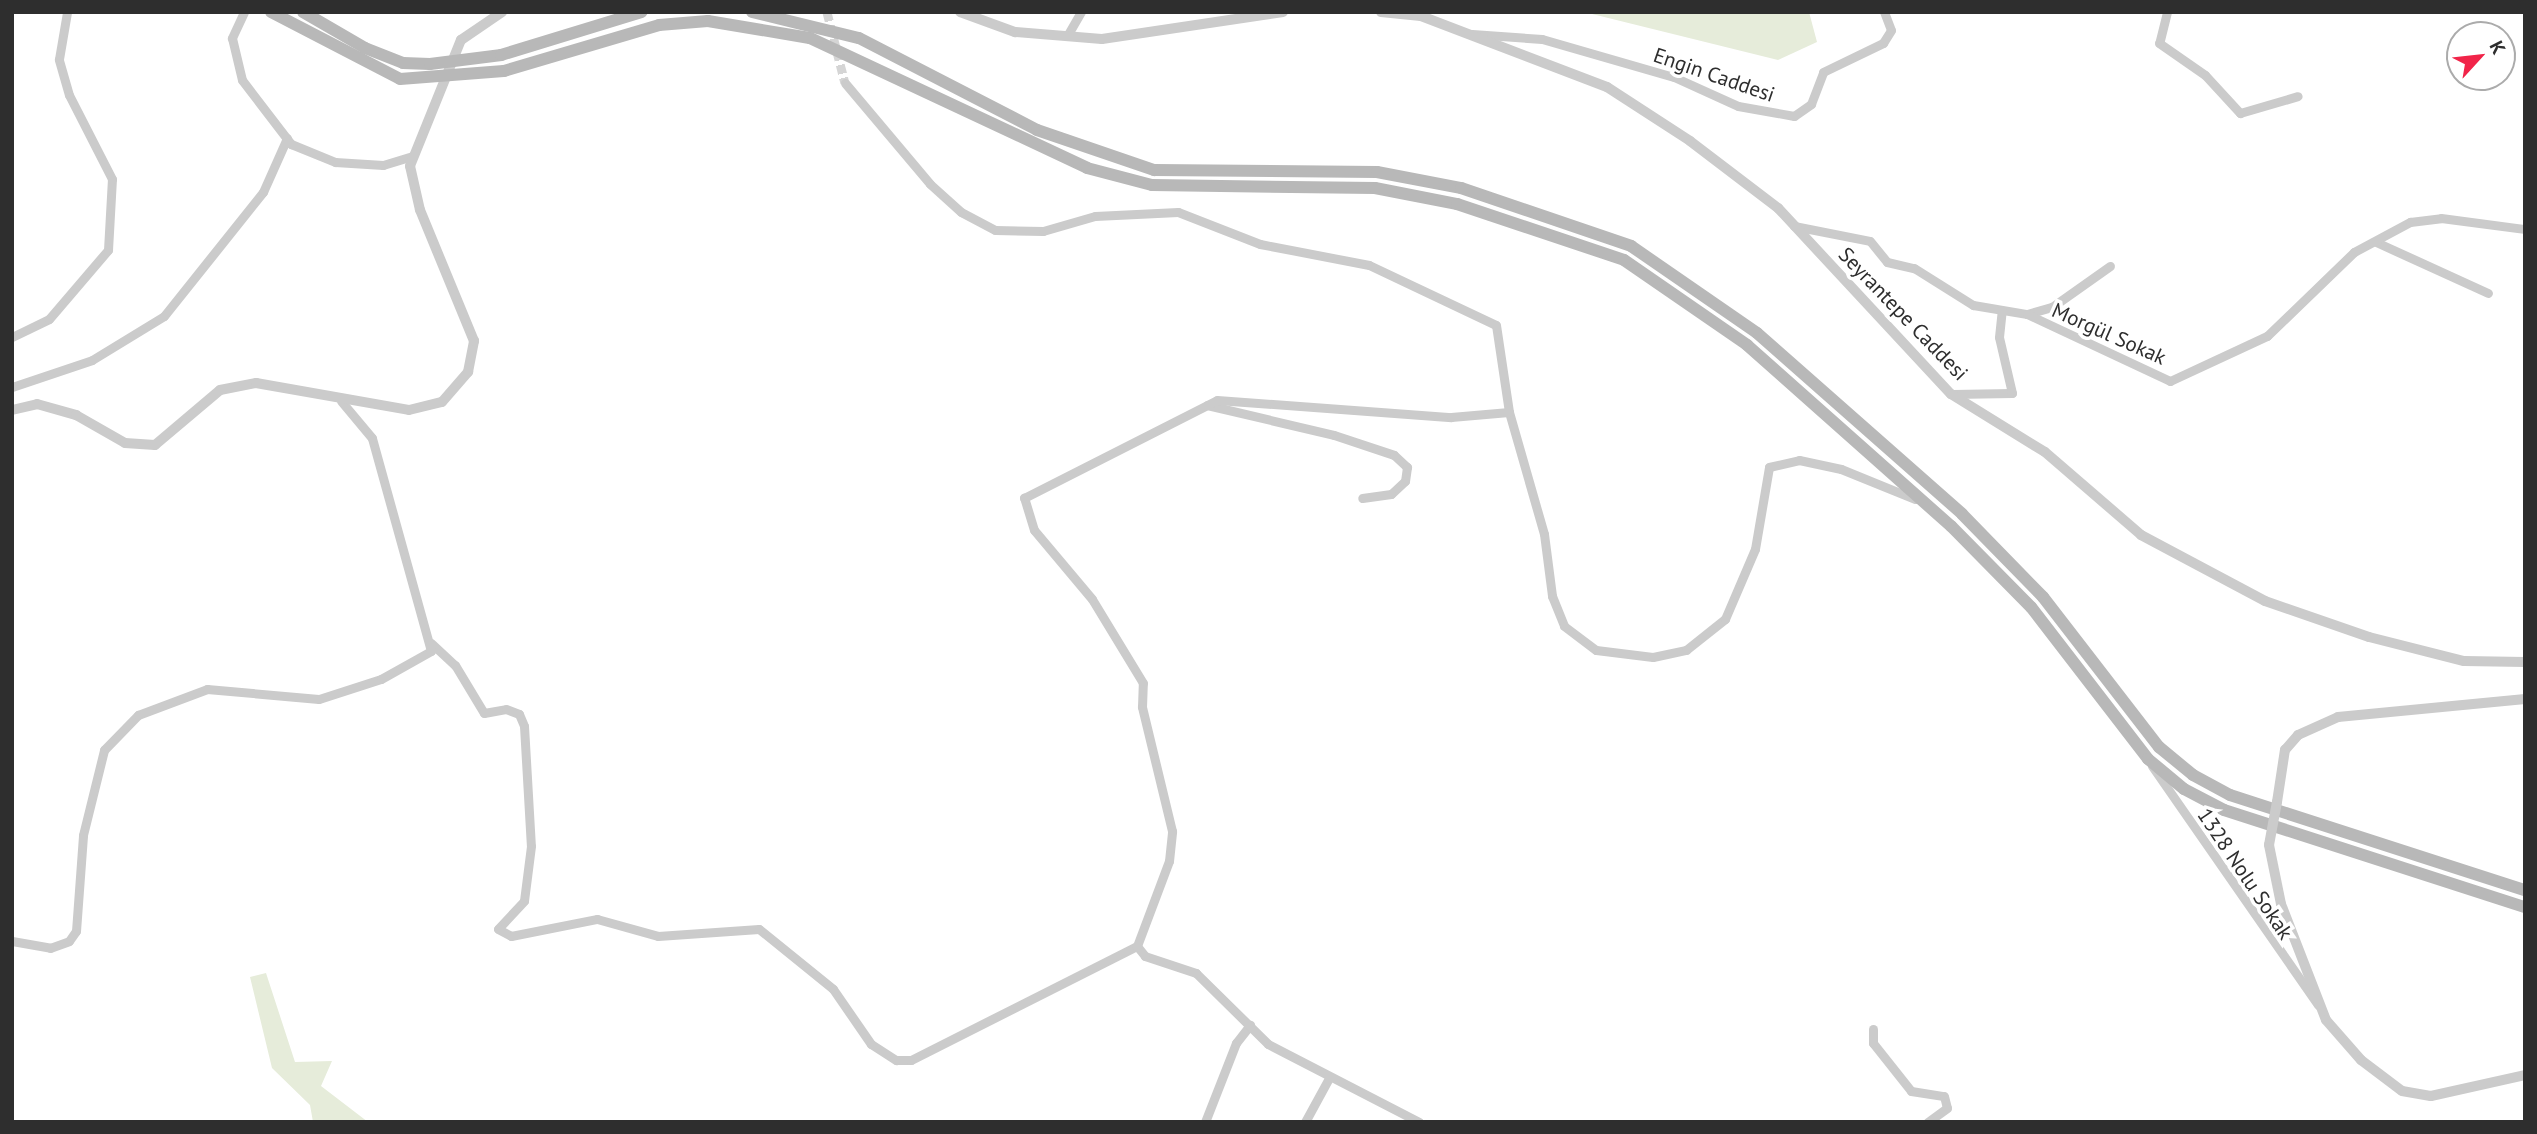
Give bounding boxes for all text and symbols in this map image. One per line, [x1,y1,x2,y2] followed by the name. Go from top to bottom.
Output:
[2446,21,2516,91] north arrow
[2485,37,2511,58] text: K
[1650,42,1778,108] street label: Engin Caddesi
[1833,242,1973,386] street label: Seyrantepe Caddesi
[2048,298,2170,370] street label: Morgül Sokak
[2192,804,2298,944] street label: 1328 Nolu Sokak

